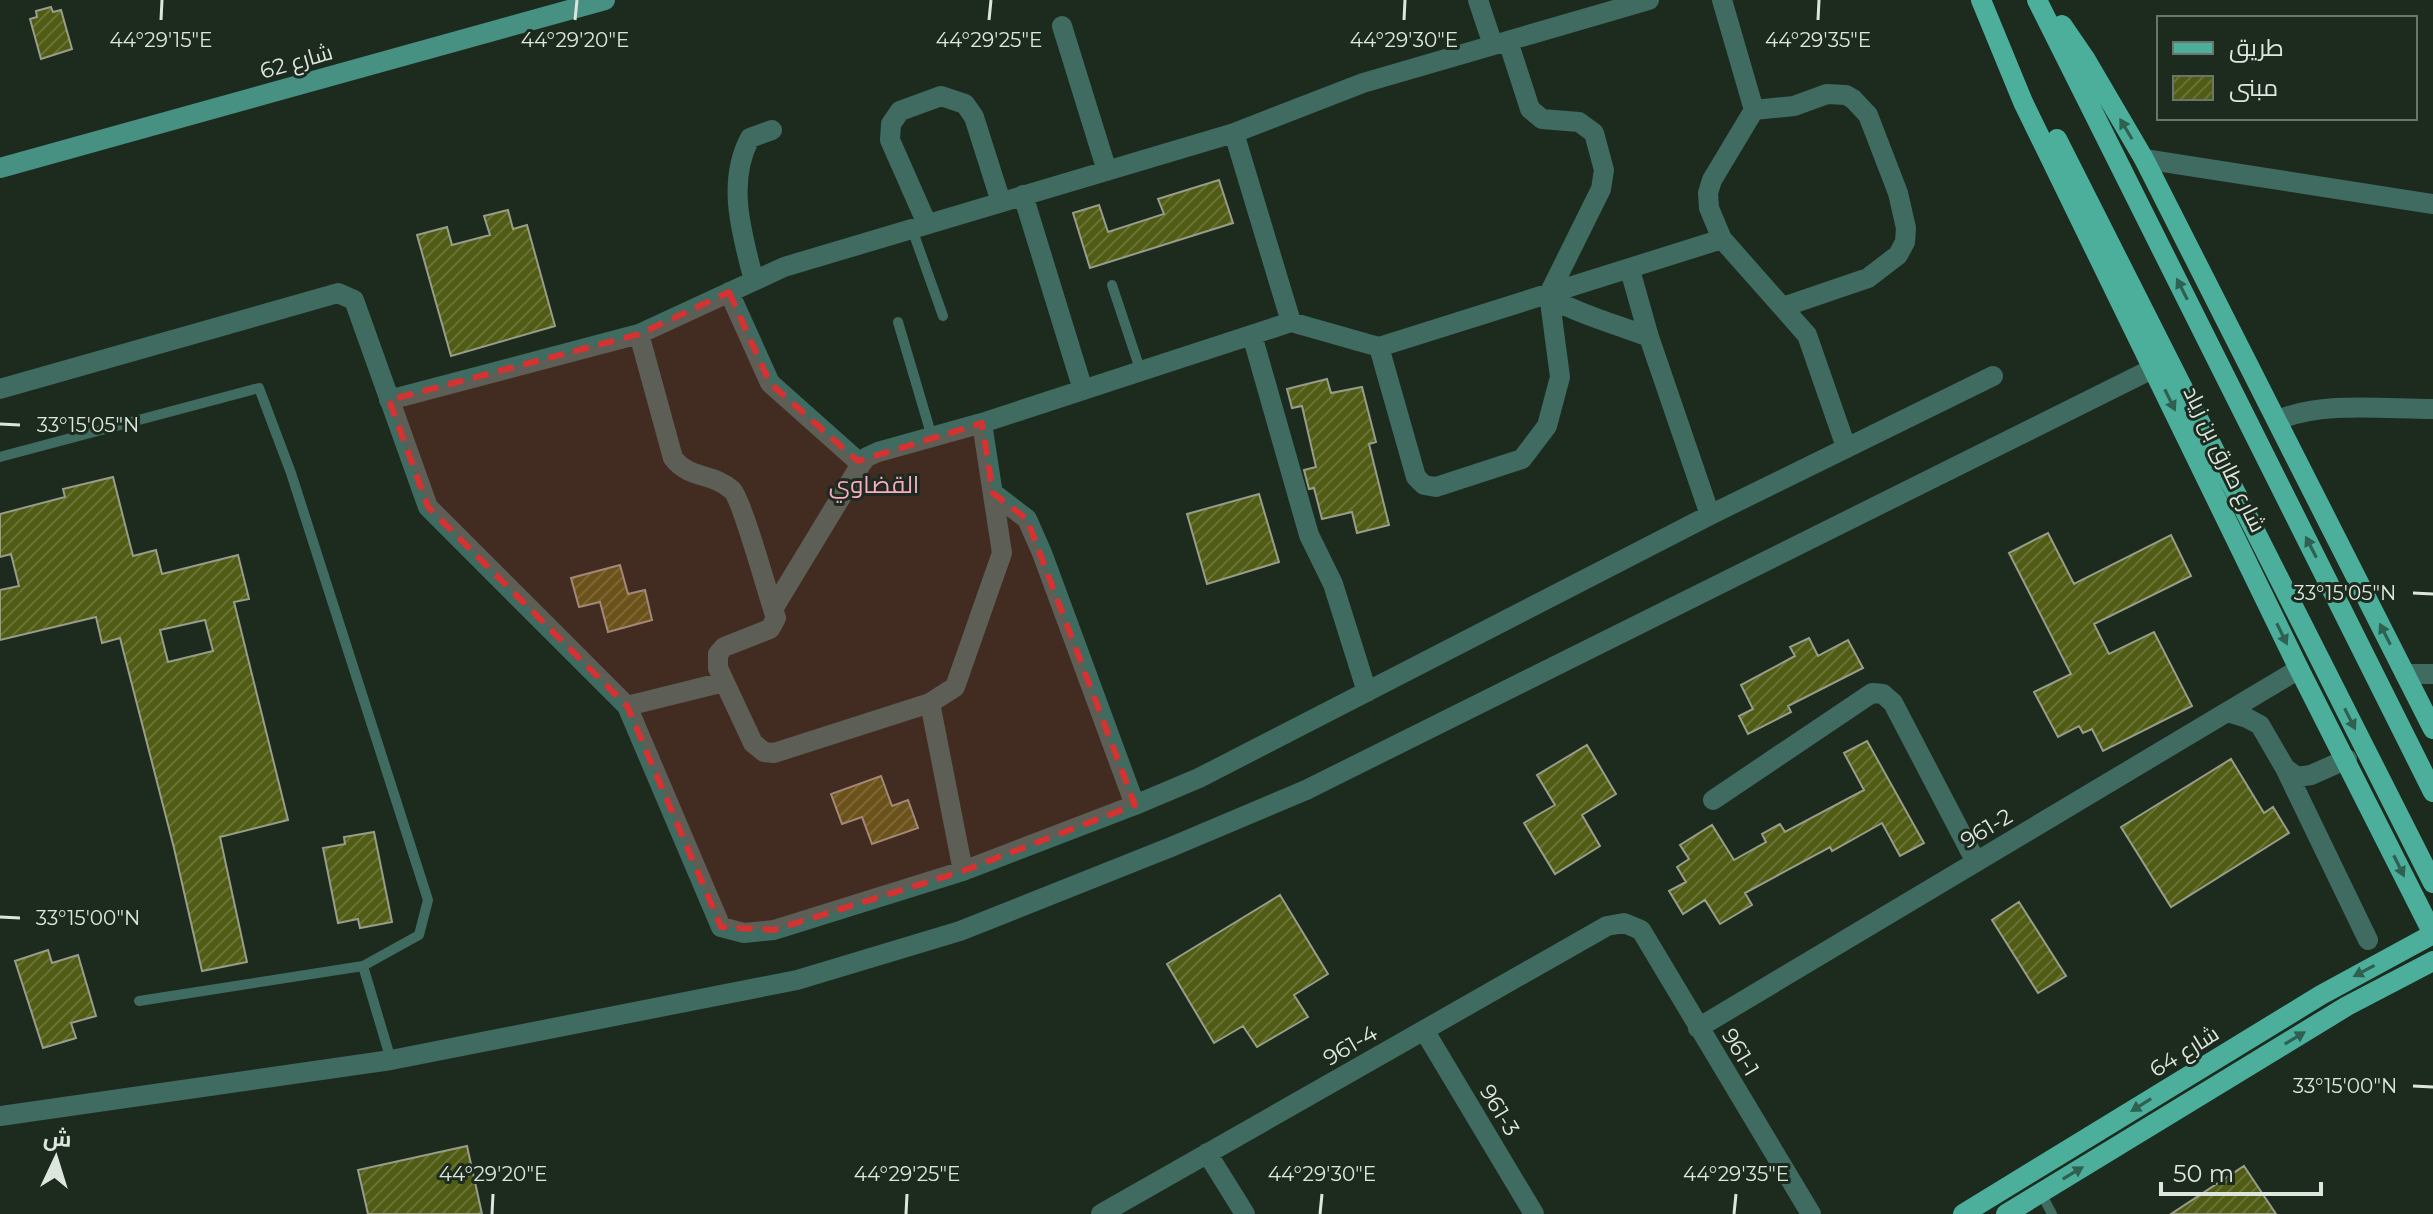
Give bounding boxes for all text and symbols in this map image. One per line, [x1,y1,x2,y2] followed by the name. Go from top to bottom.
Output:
[2157,16,2417,120] legend
[110,28,212,52] text: 44°29'15"E
[521,28,629,52] text: 44°29'20"E
[936,28,1042,52] text: 44°29'25"E
[1350,28,1458,52] text: 44°29'30"E
[1765,28,1871,52] text: 44°29'35"E
[2229,33,2284,63] text: طريق
[257,38,336,86] street label: شارع 62
[2229,73,2278,102] text: مبنى
[2119,118,2133,140] one-way arrow
[2175,278,2189,301] one-way arrow
[2177,382,2272,537] street label: شارع طارق بن زياد
[2163,388,2177,411] one-way arrow
[37,413,139,437] text: 33°15'05"N
[829,470,919,503] district label: القضاوي
[2304,535,2317,558] one-way arrow
[2294,581,2396,605] text: 33°15'05"N
[2275,622,2289,645] one-way arrow
[2378,623,2392,646] one-way arrow
[2344,708,2357,731] one-way arrow
[1956,803,2017,854] street label: 961-2
[2393,855,2406,878] one-way arrow
[36,906,140,930] text: 33°15'00"N
[2353,965,2376,978] one-way arrow
[1318,1019,1382,1072] street label: 961-4
[2145,1020,2224,1084] street label: شارع 64
[1716,1024,1765,1081] street label: 961-1
[2284,1031,2306,1045] one-way arrow
[2293,1074,2397,1098] text: 33°15'00"N
[1474,1080,1525,1141] street label: 961-3
[2130,1098,2152,1112] one-way arrow
[16,1118,96,1198] north arrow
[42,1124,72,1153] text: ش
[2161,1146,2321,1196] scale bar
[2173,1159,2234,1188] text: 50 m
[439,1162,547,1186] text: 44°29'20"E
[854,1162,960,1186] text: 44°29'25"E
[1268,1162,1376,1186] text: 44°29'30"E
[1683,1162,1789,1186] text: 44°29'35"E
[2062,1167,2084,1181] one-way arrow

